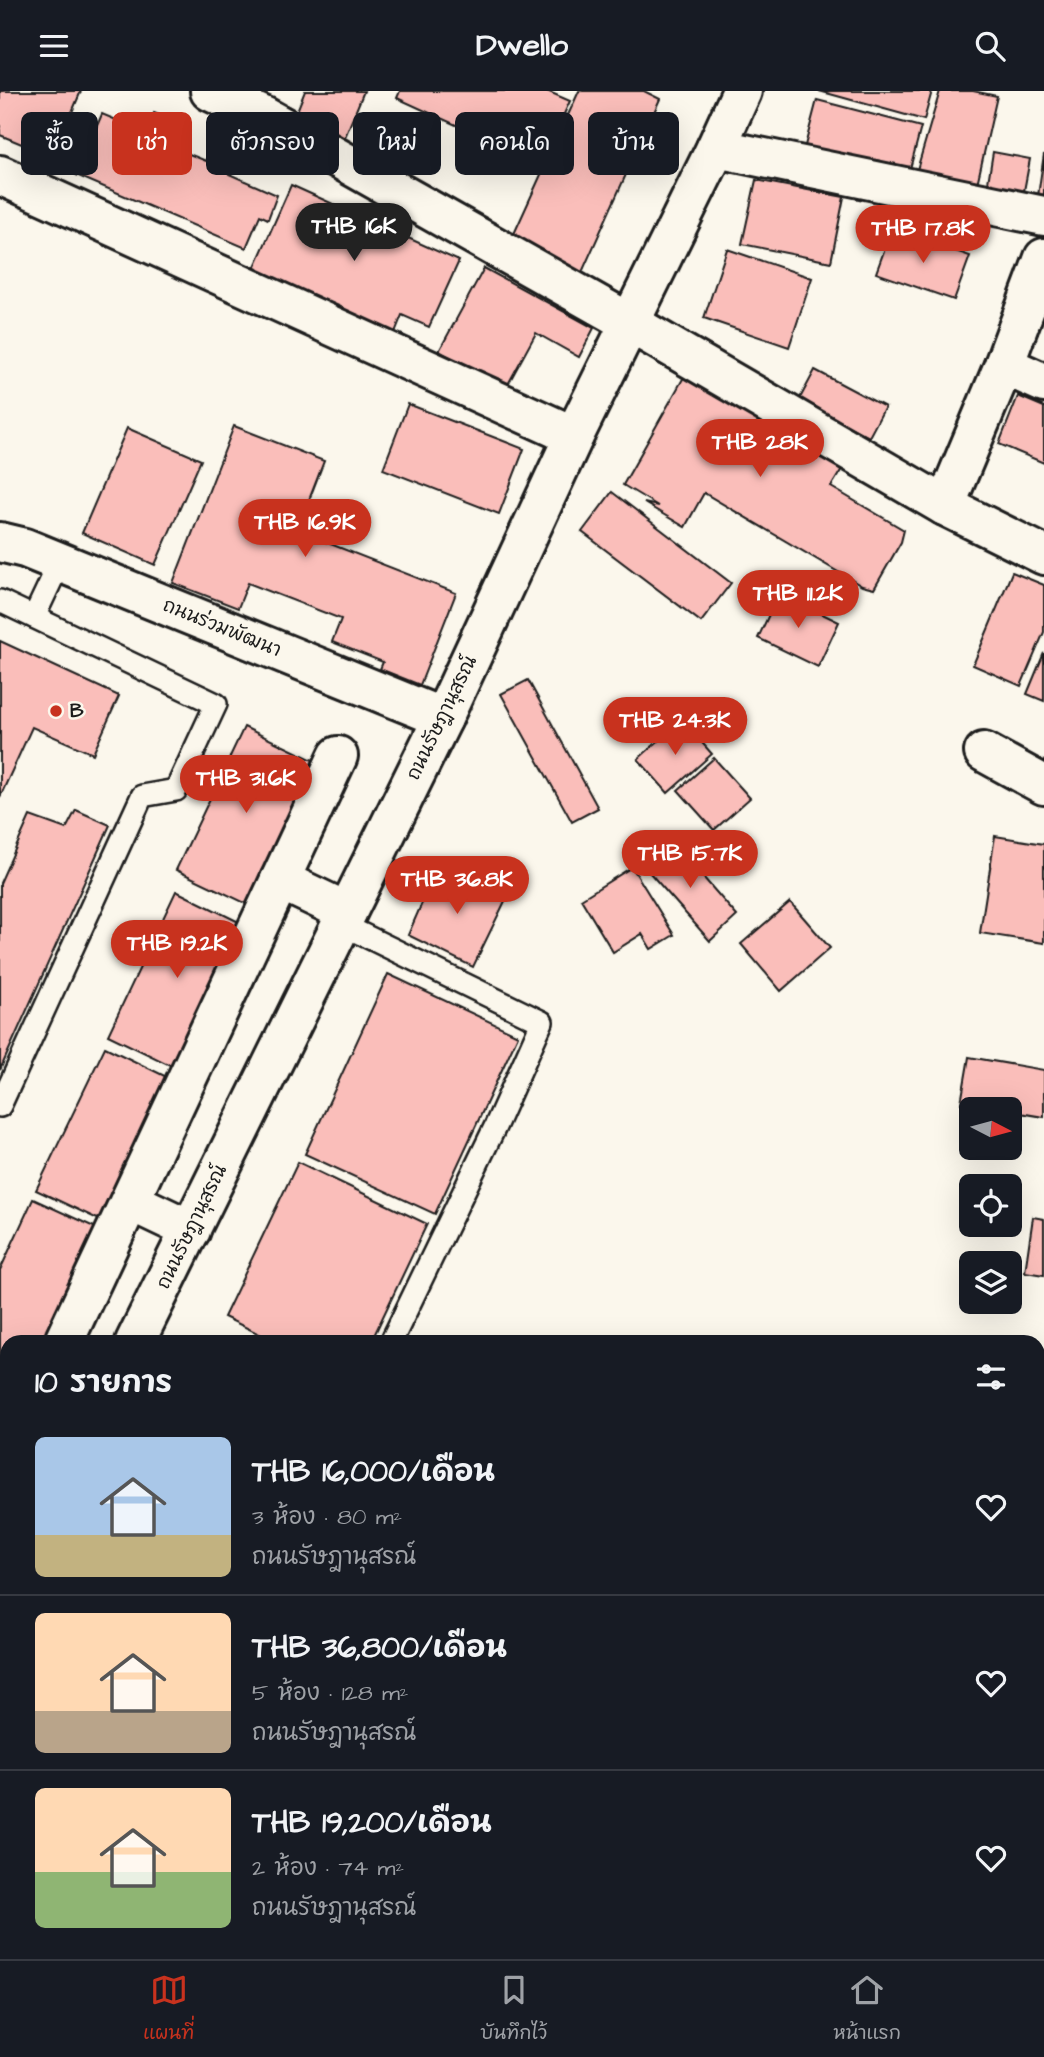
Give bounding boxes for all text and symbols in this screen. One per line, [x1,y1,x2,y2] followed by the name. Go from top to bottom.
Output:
[476,23,568,68] text: Dwello
[35,27,73,65] icon: menu
[971,27,1009,65] icon: search
[21,112,98,175] chip: ซื้อ
[112,112,192,175] chip: เช่า
[206,112,339,175] chip: ตัวกรอง
[353,112,441,175] chip: ใหม่
[455,112,574,175] chip: คอนโด
[588,112,679,175] chip: บ้าน
[289,204,419,263] pin: THB 16K
[843,205,1003,265] pin: THB 17.8K
[311,210,397,242] text: THB 16K
[872,212,974,244] text: THB 17.8K
[695,419,825,479] pin: THB 28K
[712,426,808,458] text: THB 28K
[225,499,385,559] pin: THB 16.9K
[254,506,356,538] text: THB 16.9K
[718,571,878,630] pin: THB 11.2K
[753,577,843,609] text: THB 11.2K
[159,592,285,664] street label: ถนนร่วมพัฒนา
[400,651,484,785] street label: ถนนรัษฎานุสรณ์
[595,697,755,757] pin: THB 24.3K
[70,698,84,725] place label: B
[48,703,64,719] marker: B
[619,704,731,736] text: THB 24.3K
[166,755,326,815] pin: THB 31.6K
[196,762,296,794] text: THB 31.6K
[610,831,770,890] pin: THB 15.7K
[638,837,742,869] text: THB 15.7K
[377,857,537,916] pin: THB 36.8K
[401,863,513,895] text: THB 36.8K
[97,921,257,980] pin: THB 19.2K
[127,927,227,959] text: THB 19.2K
[959,1097,1022,1160] north arrow
[959,1097,1022,1314] map controls
[150,1160,234,1294] street label: ถนนรัษฎานุสรณ์
[959,1174,1022,1237] button: locate
[959,1251,1022,1314] button: layers
[972,1358,1010,1396] icon: filters
[35,1362,172,1404] text: 10 รายการ
[252,1451,495,1493] text: THB 16,000/เดือน
[91,1465,175,1549] icon: home
[972,1488,1010,1526] icon: heart
[252,1501,402,1533] text: 3 ห้อง · 80 m²
[252,1541,416,1573] text: ถนนรัษฎานุสรณ์
[252,1627,507,1669] text: THB 36,800/เดือน
[91,1641,175,1725] icon: home
[972,1664,1010,1702] icon: heart
[252,1677,408,1709] text: 5 ห้อง · 128 m²
[252,1717,416,1749] text: ถนนรัษฎานุสรณ์
[252,1802,492,1844] text: THB 19,200/เดือน
[91,1816,175,1900] icon: home
[972,1839,1010,1877] icon: heart
[252,1852,404,1884] text: 2 ห้อง · 74 m²
[252,1892,416,1924] text: ถนนรัษฎานุสรณ์
[143,1971,194,2047] tab: แผนที่
[480,1971,547,2047] tab: บันทึกไว้
[833,1971,901,2047] tab: หน้าแรก

